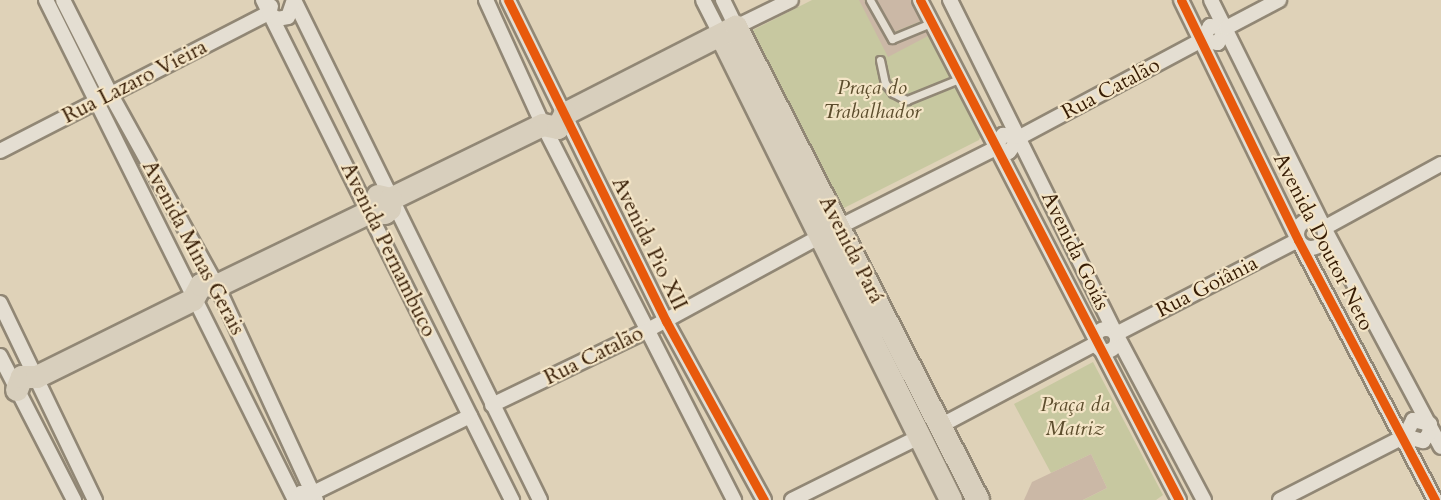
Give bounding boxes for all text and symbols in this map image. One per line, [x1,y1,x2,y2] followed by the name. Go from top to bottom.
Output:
[58,35,212,129] street label: Rua Lazaro Vieira
[1058,53,1164,125] street label: Rua Catalão
[823,75,921,125] park label: Praça do Trabalhador
[1267,149,1379,335] street label: Avenida Doutor Neto
[136,156,250,340] street label: Avenida Minas Gerais
[335,159,441,341] street label: Avenida Pernambuco
[606,173,692,315] street label: Avenida Pio XII
[1035,188,1115,314] street label: Avenida Goiás
[813,192,889,308] street label: Avenida Pará
[1152,251,1262,323] street label: Rua Goiânia
[540,321,648,391] street label: Rua Catalão
[1040,392,1110,442] park label: Praça da Matriz

